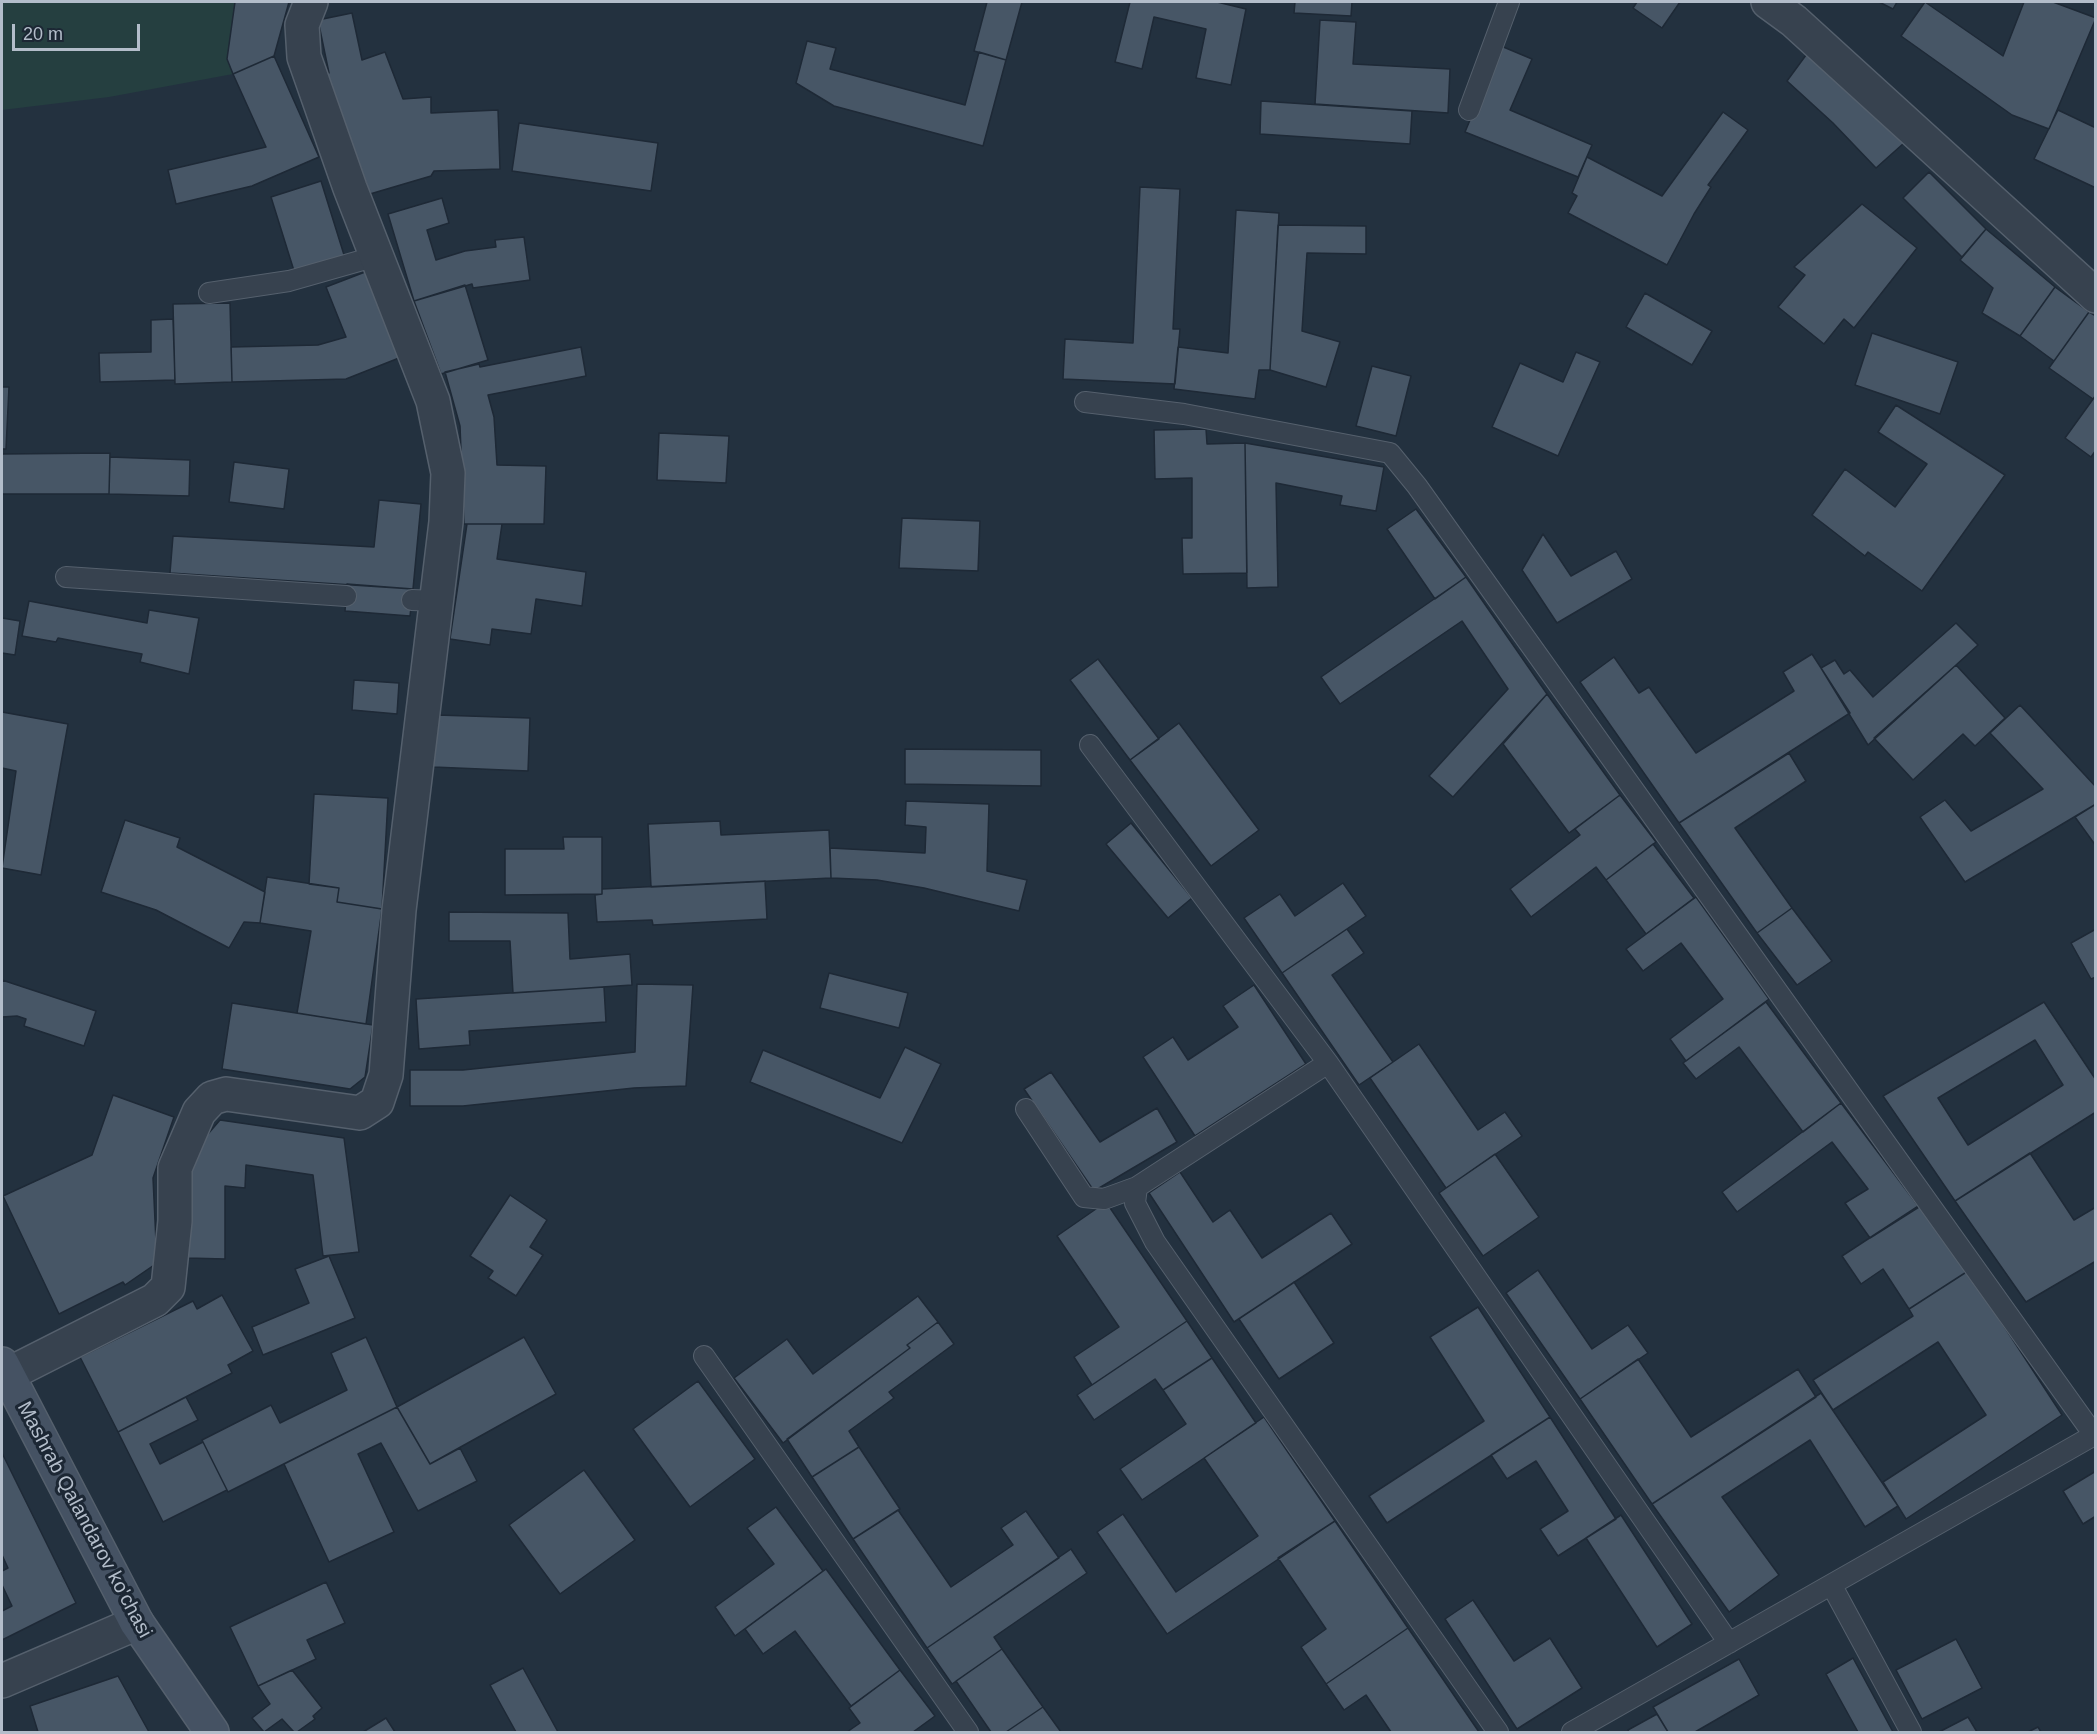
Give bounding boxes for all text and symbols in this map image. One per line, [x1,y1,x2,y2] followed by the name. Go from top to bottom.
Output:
[15,12,142,50] scale bar
[23,24,63,44] text: 20 m
[11,1398,157,1642] street label: Mashrab Qalandarov ko'chasi

